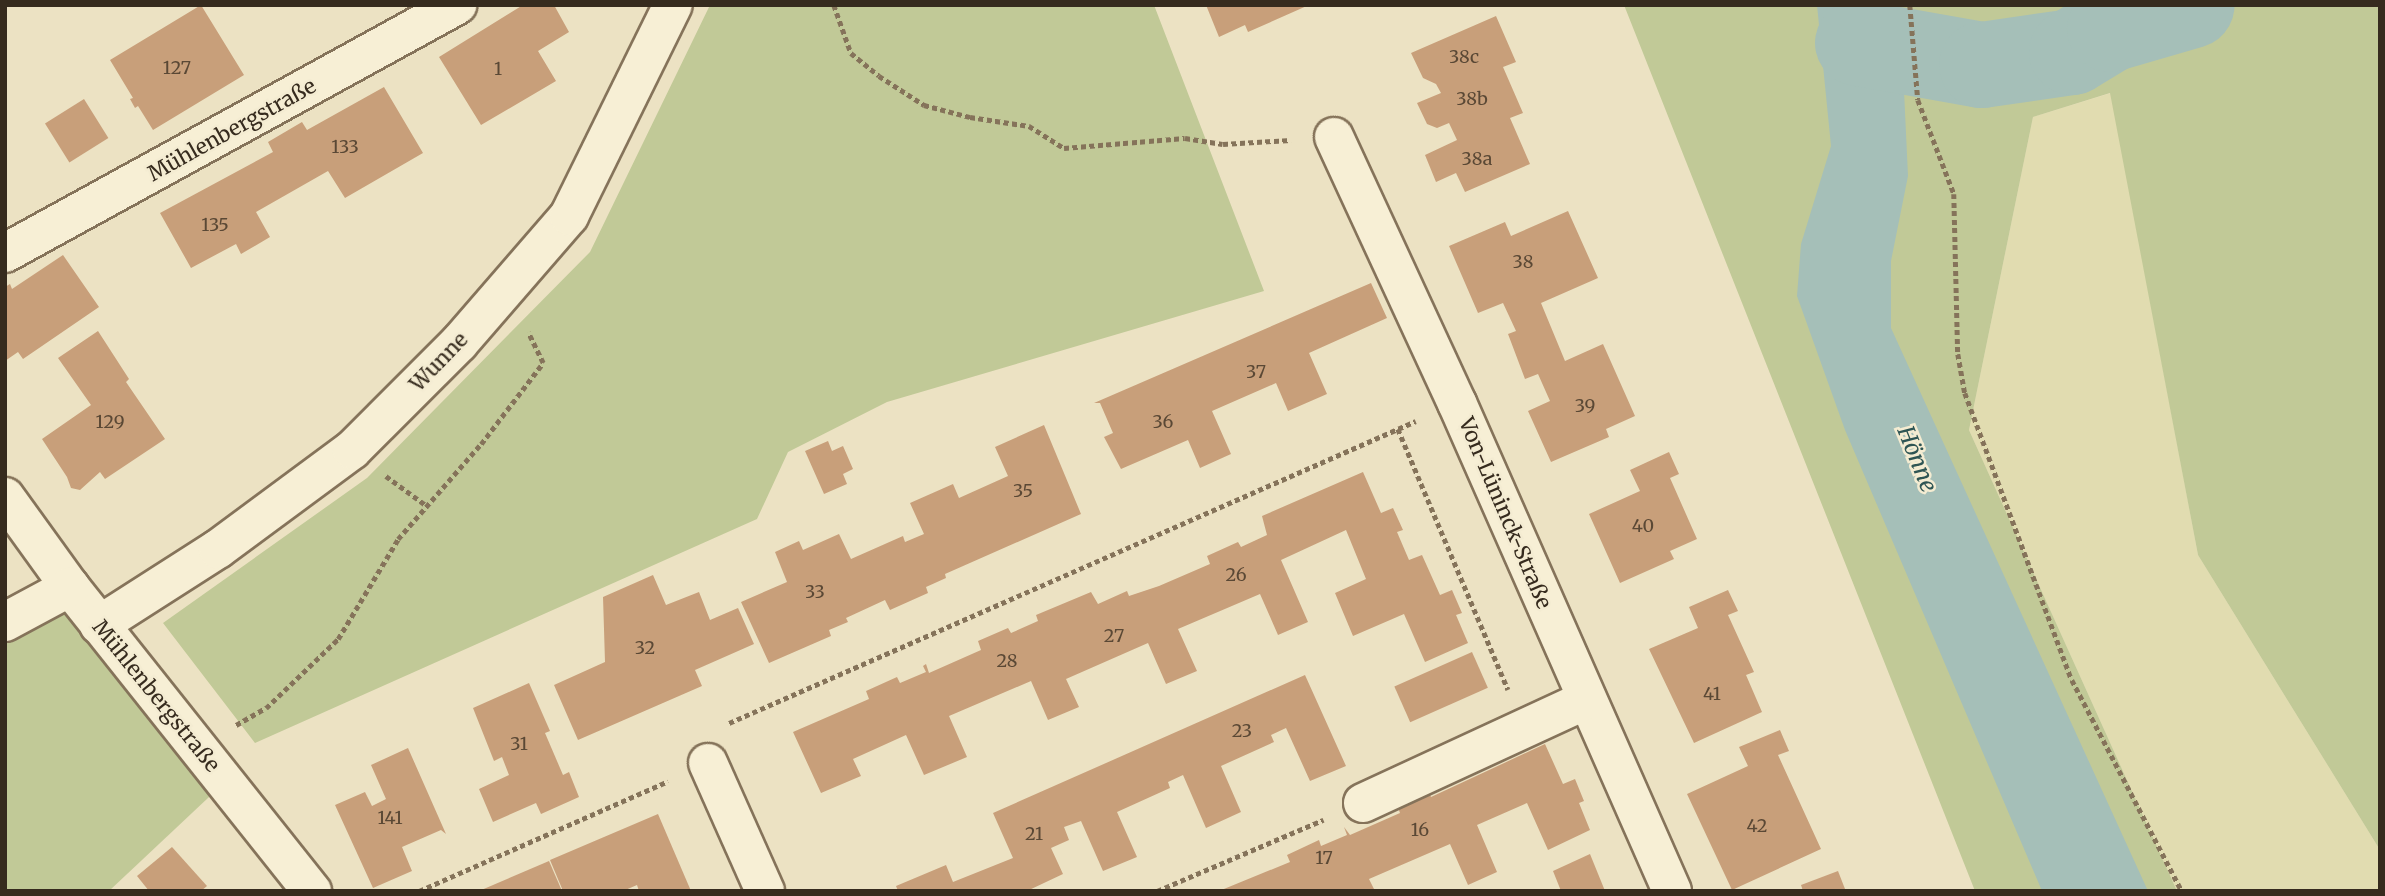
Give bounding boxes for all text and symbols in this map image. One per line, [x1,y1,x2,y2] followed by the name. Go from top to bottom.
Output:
[1449,46,1479,68] house number: 38c
[163,57,191,79] house number: 127
[494,58,502,80] house number: 1
[144,73,320,187] street label: Mühlenbergstraße
[1456,88,1488,110] house number: 38b
[331,136,359,158] house number: 133
[1462,148,1492,170] house number: 38a
[201,214,229,236] house number: 135
[1513,251,1533,273] house number: 38
[405,327,473,397] street label: Wunne
[1246,361,1266,383] house number: 37
[1575,395,1595,417] house number: 39
[95,411,125,433] house number: 129
[1153,411,1173,433] house number: 36
[1453,414,1557,612] street label: Von-Lüninck-Straße
[1891,422,1943,496] water label: Hönne
[1013,480,1033,502] house number: 35
[1632,515,1654,537] house number: 40
[1225,564,1247,586] house number: 26
[805,581,825,603] house number: 33
[87,615,225,777] street label: Mühlenbergstraße
[1104,625,1124,647] house number: 27
[635,637,655,659] house number: 32
[996,650,1018,672] house number: 28
[1703,683,1721,705] house number: 41
[1232,720,1252,742] house number: 23
[510,733,528,755] house number: 31
[377,807,403,829] house number: 141
[1747,815,1767,837] house number: 42
[1411,819,1429,841] house number: 16
[1025,823,1043,845] house number: 21
[1315,847,1333,869] house number: 17

